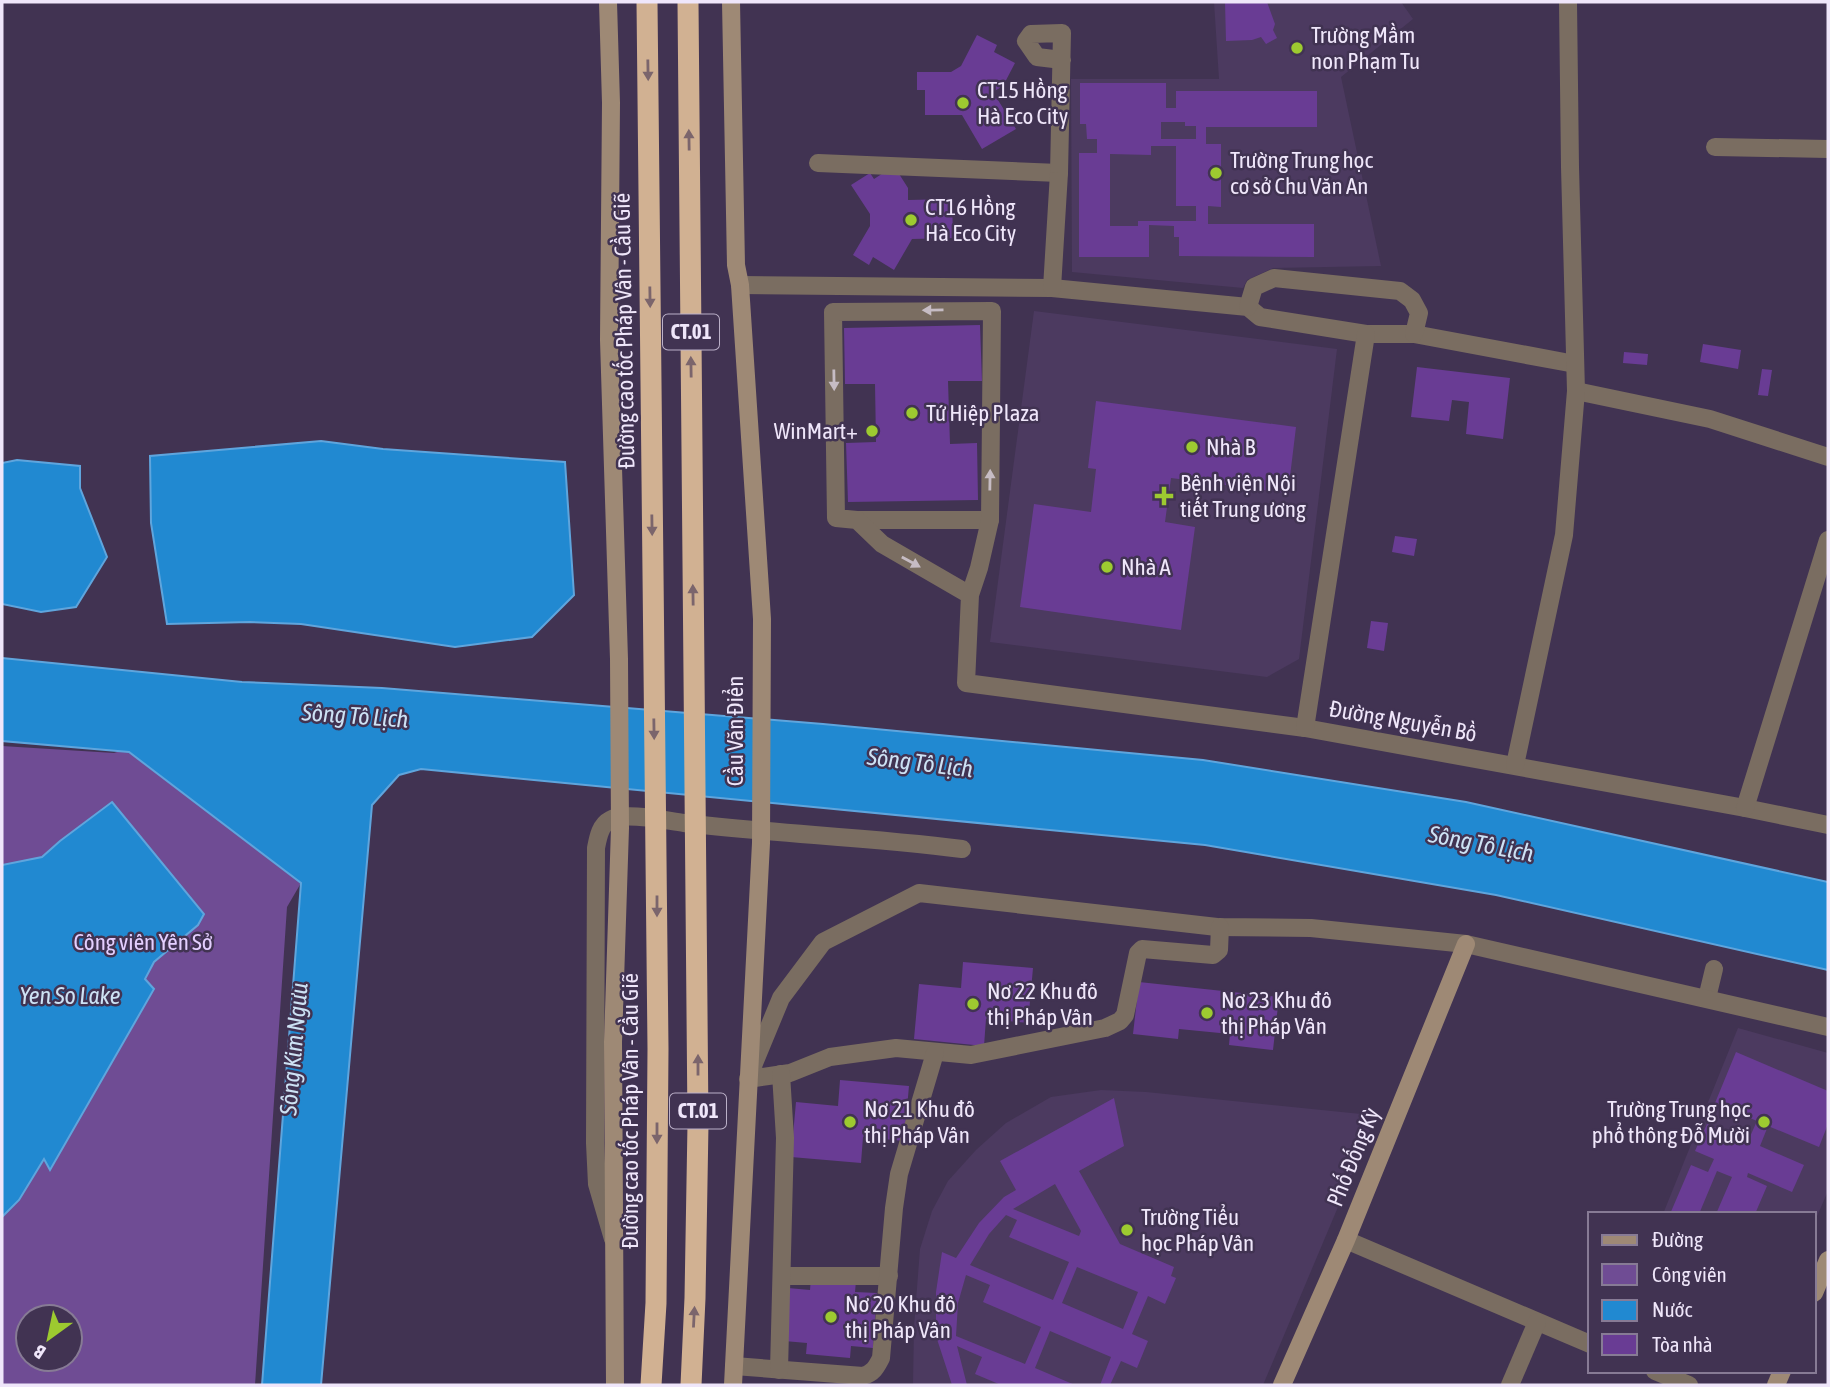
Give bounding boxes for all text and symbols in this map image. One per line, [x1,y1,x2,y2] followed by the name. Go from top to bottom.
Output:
[1311,22,1420,74] place label: Trường Mầm non Phạm Tu
[1289,40,1305,56] marker: Trường Mầm non Phạm Tu
[642,59,654,81] one-way arrow
[977,77,1068,129] place label: CT15 Hồng Hà Eco City
[955,95,971,111] marker: CT15 Hồng Hà Eco City
[683,128,695,150] one-way arrow
[1230,147,1373,199] place label: Trường Trung học cơ sở Chu Văn An
[1208,165,1224,181] marker: Trường Trung học cơ sở Chu Văn An
[609,193,639,469] street label: Đường cao tốc Pháp Vân - Cầu Giẽ
[925,194,1016,246] place label: CT16 Hồng Hà Eco City
[903,212,919,228] marker: CT16 Hồng Hà Eco City
[644,287,656,309] one-way arrow
[922,304,944,316] one-way arrow
[663,314,719,350] road number: CT.01
[685,356,697,378] one-way arrow
[828,370,840,392] one-way arrow
[926,400,1039,426] place label: Tứ Hiệp Plaza
[904,405,920,421] marker: Tứ Hiệp Plaza
[774,418,858,444] place label: WinMart+
[864,423,880,439] marker: WinMart+
[1206,434,1256,460] place label: Nhà B
[1184,439,1200,455] marker: Nhà B
[984,469,996,491] one-way arrow
[1180,470,1306,522] place label: Bệnh viện Nội tiết Trung ương
[1154,486,1174,506] marker: Bệnh viện Nội tiết Trung ương
[646,514,658,536] one-way arrow
[1121,554,1172,580] place label: Nhà A
[901,556,920,568] one-way arrow
[1099,559,1115,575] marker: Nhà A
[687,583,698,605] one-way arrow
[722,676,748,786] street label: Cầu Văn Điển
[1327,695,1479,747] street label: Đường Nguyễn Bồ
[300,698,409,733] water label: Sông Tô Lịch
[649,718,660,740] one-way arrow
[865,742,975,782] water label: Sông Tô Lịch
[1425,820,1536,867] water label: Sông Tô Lịch
[651,895,663,917] one-way arrow
[74,929,213,955] park label: Công viên Yên Sở
[617,973,643,1249] street label: Đường cao tốc Pháp Vân - Cầu Giẽ
[987,978,1098,1030] place label: Nơ 22 Khu đô thị Pháp Vân
[274,981,313,1117] water label: Sông Kim Ngưu
[19,982,121,1009] water label: Yen So Lake
[1221,987,1332,1039] place label: Nơ 23 Khu đô thị Pháp Vân
[965,996,981,1012] marker: Nơ 22 Khu đô thị Pháp Vân
[1199,1005,1215,1021] marker: Nơ 23 Khu đô thị Pháp Vân
[692,1054,704,1076] one-way arrow
[670,1094,726,1128] road number: CT.01
[864,1096,975,1148] place label: Nơ 21 Khu đô thị Pháp Vân
[1592,1096,1750,1148] place label: Trường Trung học phổ thông Đỗ Mười
[1321,1104,1385,1210] street label: Phố Đống Kỳ
[842,1114,858,1130] marker: Nơ 21 Khu đô thị Pháp Vân
[1756,1114,1772,1130] marker: Trường Trung học phổ thông Đỗ Mười
[651,1123,663,1145] one-way arrow
[1141,1204,1254,1256] place label: Trường Tiểu học Pháp Vân
[1588,1212,1816,1373] legend
[1119,1222,1135,1238] marker: Trường Tiểu học Pháp Vân
[1652,1227,1703,1251] text: Đường
[1652,1262,1727,1286] text: Công viên
[845,1291,956,1343] place label: Nơ 20 Khu đô thị Pháp Vân
[1652,1297,1692,1321] text: Nước
[14,1303,84,1373] north arrow
[689,1306,700,1328] one-way arrow
[823,1309,839,1325] marker: Nơ 20 Khu đô thị Pháp Vân
[1652,1332,1713,1356] text: Tòa nhà
[30,1341,50,1364] text: B

